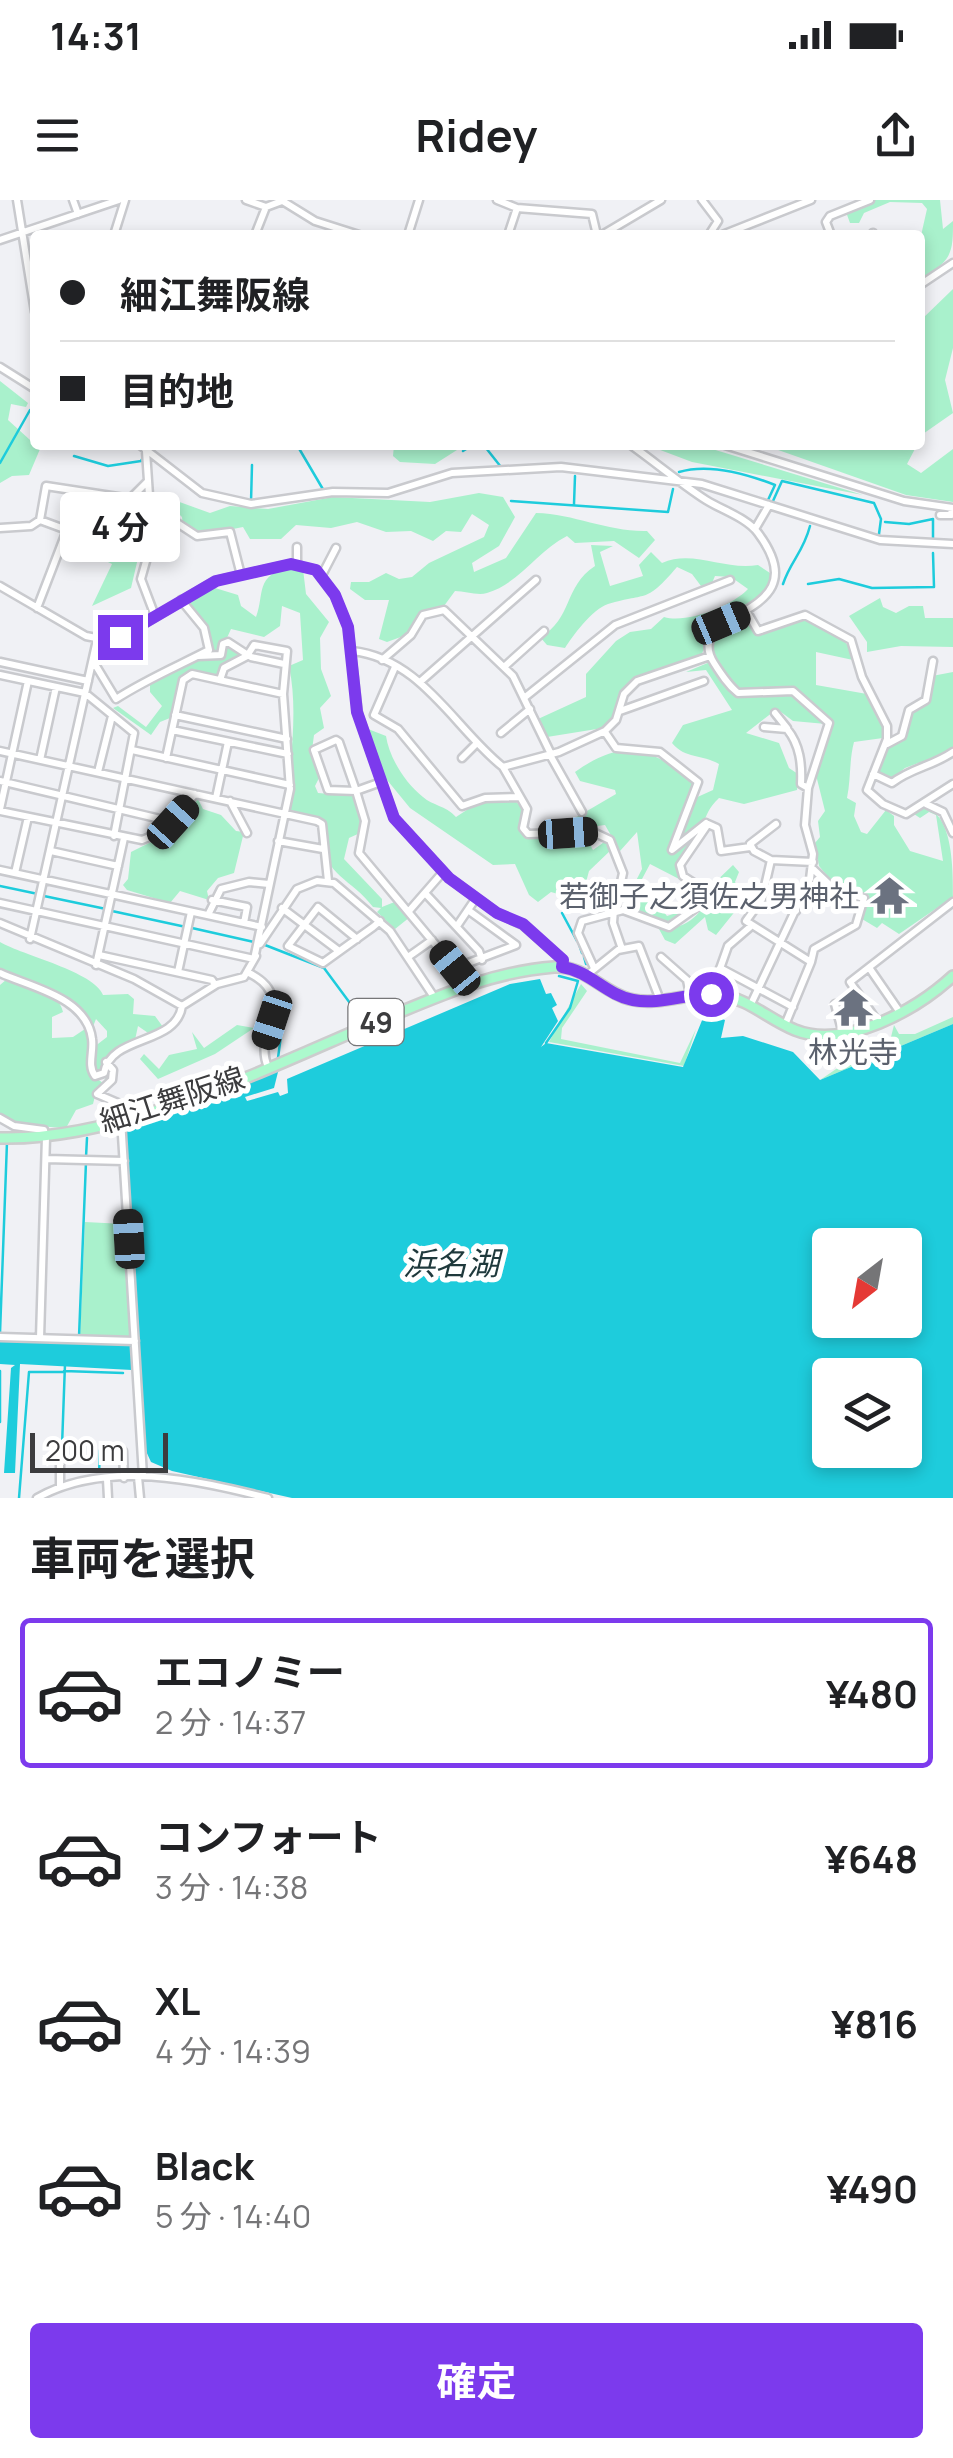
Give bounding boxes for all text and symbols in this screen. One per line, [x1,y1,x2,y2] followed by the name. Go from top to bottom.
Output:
[50,9,142,61] text: 14:31
[416,104,537,166] text: Ridey
[30,108,85,163] icon: menu
[868,108,923,163] icon: share
[120,268,310,320] text: 細江舞阪線
[120,364,234,416] text: 目的地
[60,492,180,562] callout: 4 分
[91,505,149,549] text: 4 分
[688,597,754,649] car
[98,615,143,660] route end
[142,790,204,854] car
[537,816,599,850] car
[868,874,910,916] temple icon: 若御子之須佐之男神社
[559,875,859,916] place label: 若御子之須佐之男神社
[424,935,486,1001] car
[689,972,734,1017] route start
[832,986,874,1028] temple icon: 林光寺
[248,987,296,1053] car
[348,999,404,1045] road number: 49
[808,1031,898,1072] place label: 林光寺
[94,1056,250,1142] street label: 細江舞阪線
[112,1208,146,1270] car
[812,1228,922,1338] north arrow
[812,1228,922,1468] map controls
[403,1241,504,1285] water label: 浜名湖
[812,1358,922,1468] button: layers
[30,1428,168,1472] scale bar
[45,1431,124,1469] text: 200 m
[30,1527,255,1589] text: 車両を選択
[155,1645,345,1697] text: エコノミー
[35,1648,125,1738] icon: car
[826,1667,918,1719] text: ¥480
[155,1700,306,1744] text: 2 分 · 14:37
[155,1810,382,1862] text: コンフォート
[35,1813,125,1903] icon: car
[825,1832,918,1884] text: ¥648
[155,1865,308,1909] text: 3 分 · 14:38
[155,1974,200,2026] text: XL
[35,1978,125,2068] icon: car
[831,1997,918,2049] text: ¥816
[155,2029,311,2073] text: 4 分 · 14:39
[155,2139,254,2191] text: Black
[35,2143,125,2233] icon: car
[827,2162,918,2214] text: ¥490
[155,2194,311,2238] text: 5 分 · 14:40
[30,2323,923,2438] button: 確定

